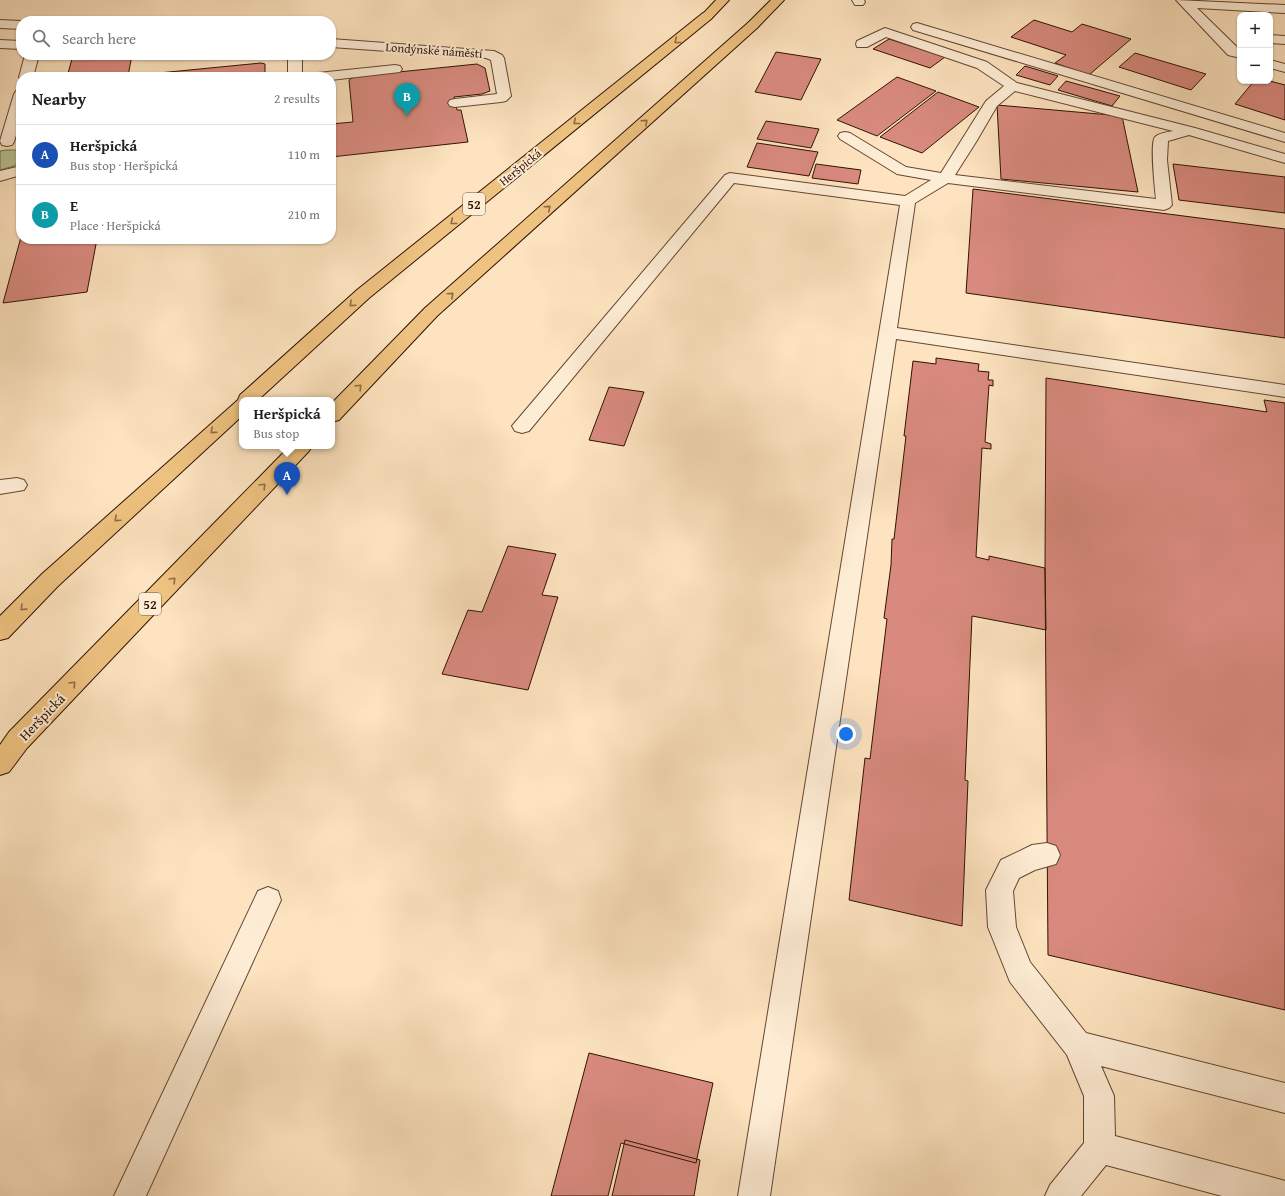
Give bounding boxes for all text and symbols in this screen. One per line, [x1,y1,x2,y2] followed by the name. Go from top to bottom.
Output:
[1237,12,1273,84] map controls
[1237,12,1273,48] button: +
[16,16,336,60] search box
[30,27,52,49] icon: search
[62,28,136,49] text: Search here
[674,36,681,43] one-way arrow
[385,38,484,62] street label: Londýnské náměstí
[1237,48,1273,84] button: −
[394,83,420,116] pin: B
[32,86,86,111] text: Nearby
[274,89,320,108] text: 2 results
[573,118,580,125] one-way arrow
[640,119,648,126] one-way arrow
[70,135,137,156] text: Heršpická
[495,144,545,189] street label: Heršpická
[41,145,49,164] text: A
[288,145,320,164] text: 110 m
[70,156,178,175] text: Bus stop · Heršpická
[463,193,485,215] road number: 52
[70,195,78,216] text: E
[41,205,49,224] text: B
[288,205,320,224] text: 210 m
[543,205,551,213] one-way arrow
[70,216,161,235] text: Place · Heršpická
[450,217,457,224] one-way arrow
[446,292,453,299] one-way arrow
[349,299,357,307] one-way arrow
[354,384,362,392] one-way arrow
[239,397,335,449] popup
[253,403,321,424] text: Heršpická
[253,424,299,443] text: Bus stop
[210,426,218,434] one-way arrow
[274,462,300,495] pin: A
[258,483,266,491] one-way arrow
[114,514,122,521] one-way arrow
[168,577,176,585] one-way arrow
[139,593,161,615] road number: 52
[20,603,28,611] one-way arrow
[68,681,75,688] one-way arrow
[15,689,70,745] street label: Heršpická
[836,724,856,744] your location

